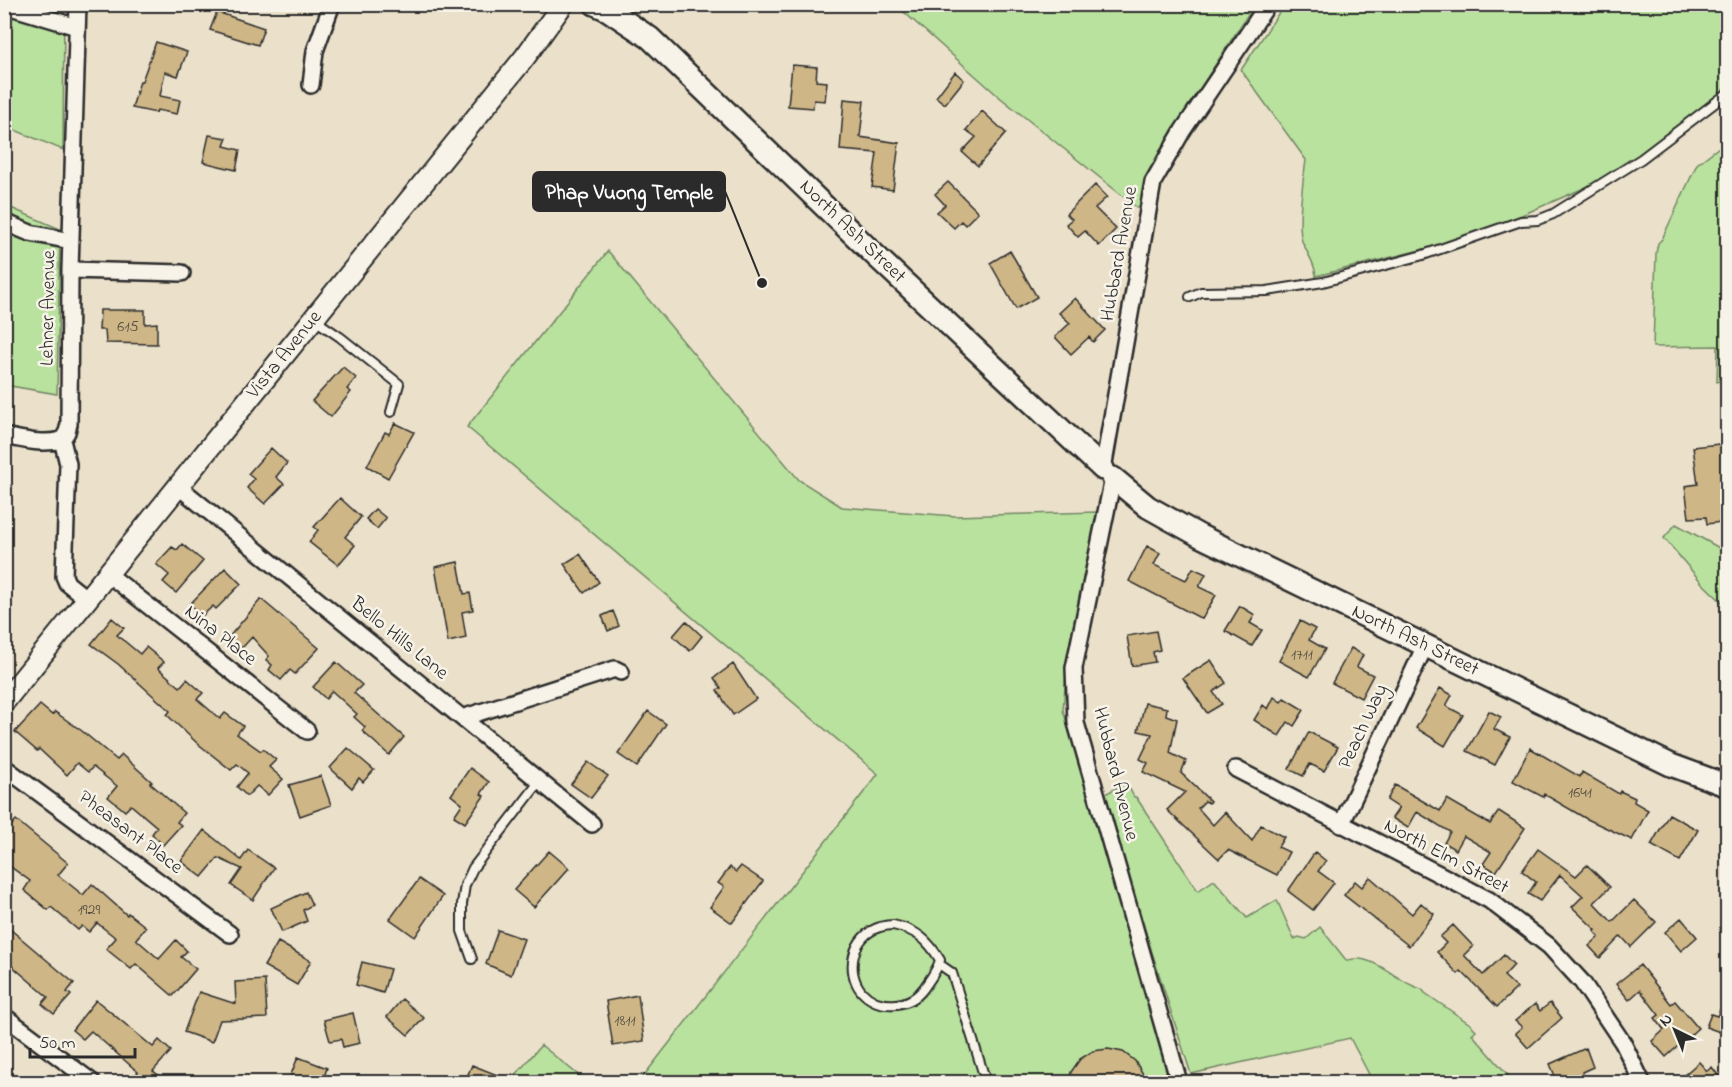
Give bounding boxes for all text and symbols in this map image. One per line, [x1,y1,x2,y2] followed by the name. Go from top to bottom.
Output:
[533,172,725,211] callout: Phap Vuong Temple
[792,173,912,291] street label: North Ash Street
[545,179,714,211] text: Phap Vuong Temple
[1094,184,1146,324] street label: Hubbard Avenue
[33,250,65,366] street label: Lehner Avenue
[240,304,330,406] street label: Vista Avenue
[117,315,139,339] house number: 615
[343,590,454,688] street label: Bello Hills Lane
[178,598,263,674] street label: Nina Place
[1346,598,1484,685] street label: North Ash Street
[1291,643,1313,667] house number: 1711
[1332,680,1396,774] street label: Peach Way
[1084,704,1146,844] street label: Hubbard Avenue
[1568,781,1592,805] house number: 1641
[72,784,188,882] street label: Pheasant Place
[1378,812,1514,902] street label: North Elm Street
[78,898,101,922] house number: 1929
[1645,1000,1705,1060] north arrow
[1654,1008,1678,1033] text: N
[614,1009,636,1033] house number: 1811
[30,1021,135,1059] scale bar
[39,1031,76,1057] text: 50 m

